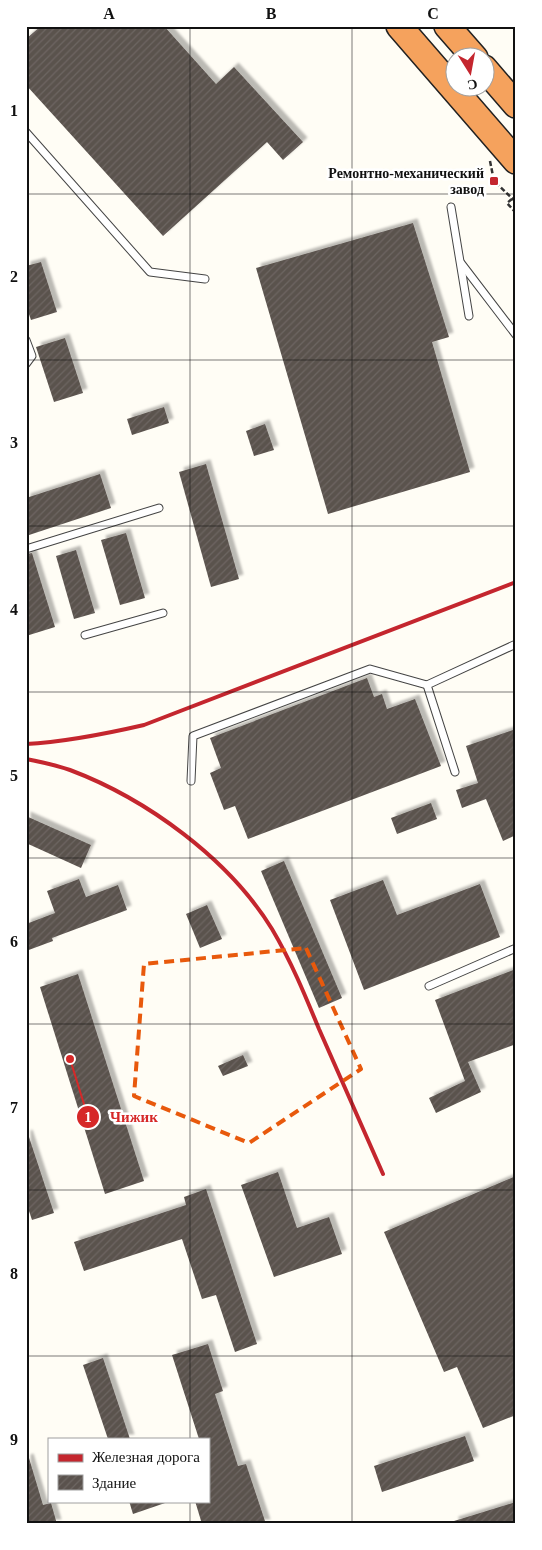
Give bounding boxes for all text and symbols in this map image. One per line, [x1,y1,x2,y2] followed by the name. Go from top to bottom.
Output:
[103,5,115,22] text: A
[266,5,277,22] text: B
[427,5,439,22] text: C
[444,48,494,98] north arrow
[466,76,479,93] text: С
[10,102,18,119] text: 1
[328,166,484,197] place label: Ремонтно-механический завод
[488,175,500,187] marker: Ремонтно-механический завод
[10,268,18,285] text: 2
[10,434,18,451] text: 3
[10,601,18,618] text: 4
[10,767,18,784] text: 5
[10,933,18,950] text: 6
[10,1099,18,1116] text: 7
[75,1102,168,1132] callout: Чижик
[84,1109,92,1125] text: 1
[110,1109,158,1125] text: Чижик
[10,1265,18,1282] text: 8
[10,1431,18,1448] text: 9
[48,1438,210,1502] legend
[92,1449,200,1465] text: Железная дорога
[92,1475,136,1491] text: Здание

